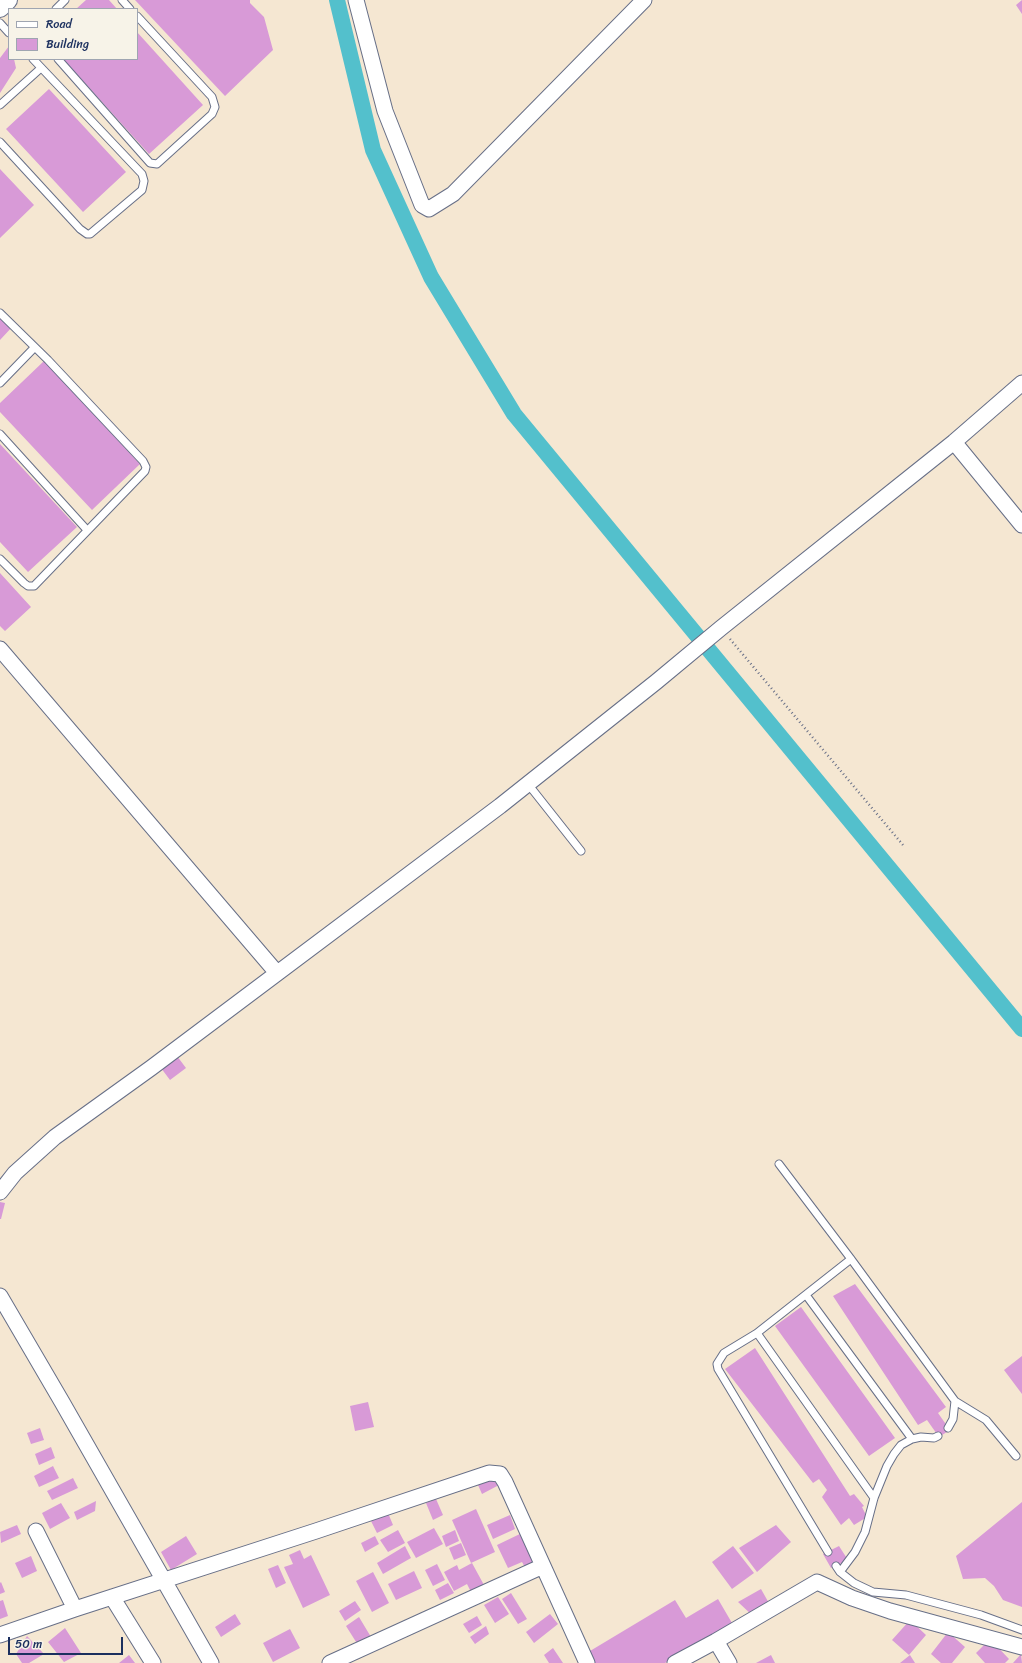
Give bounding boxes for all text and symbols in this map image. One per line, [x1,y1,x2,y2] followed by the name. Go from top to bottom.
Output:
[8,8,138,60] legend
[46,13,72,35] text: Road
[46,33,89,55] text: Building
[10,1629,125,1655] scale bar
[15,1633,42,1655] text: 50 m

